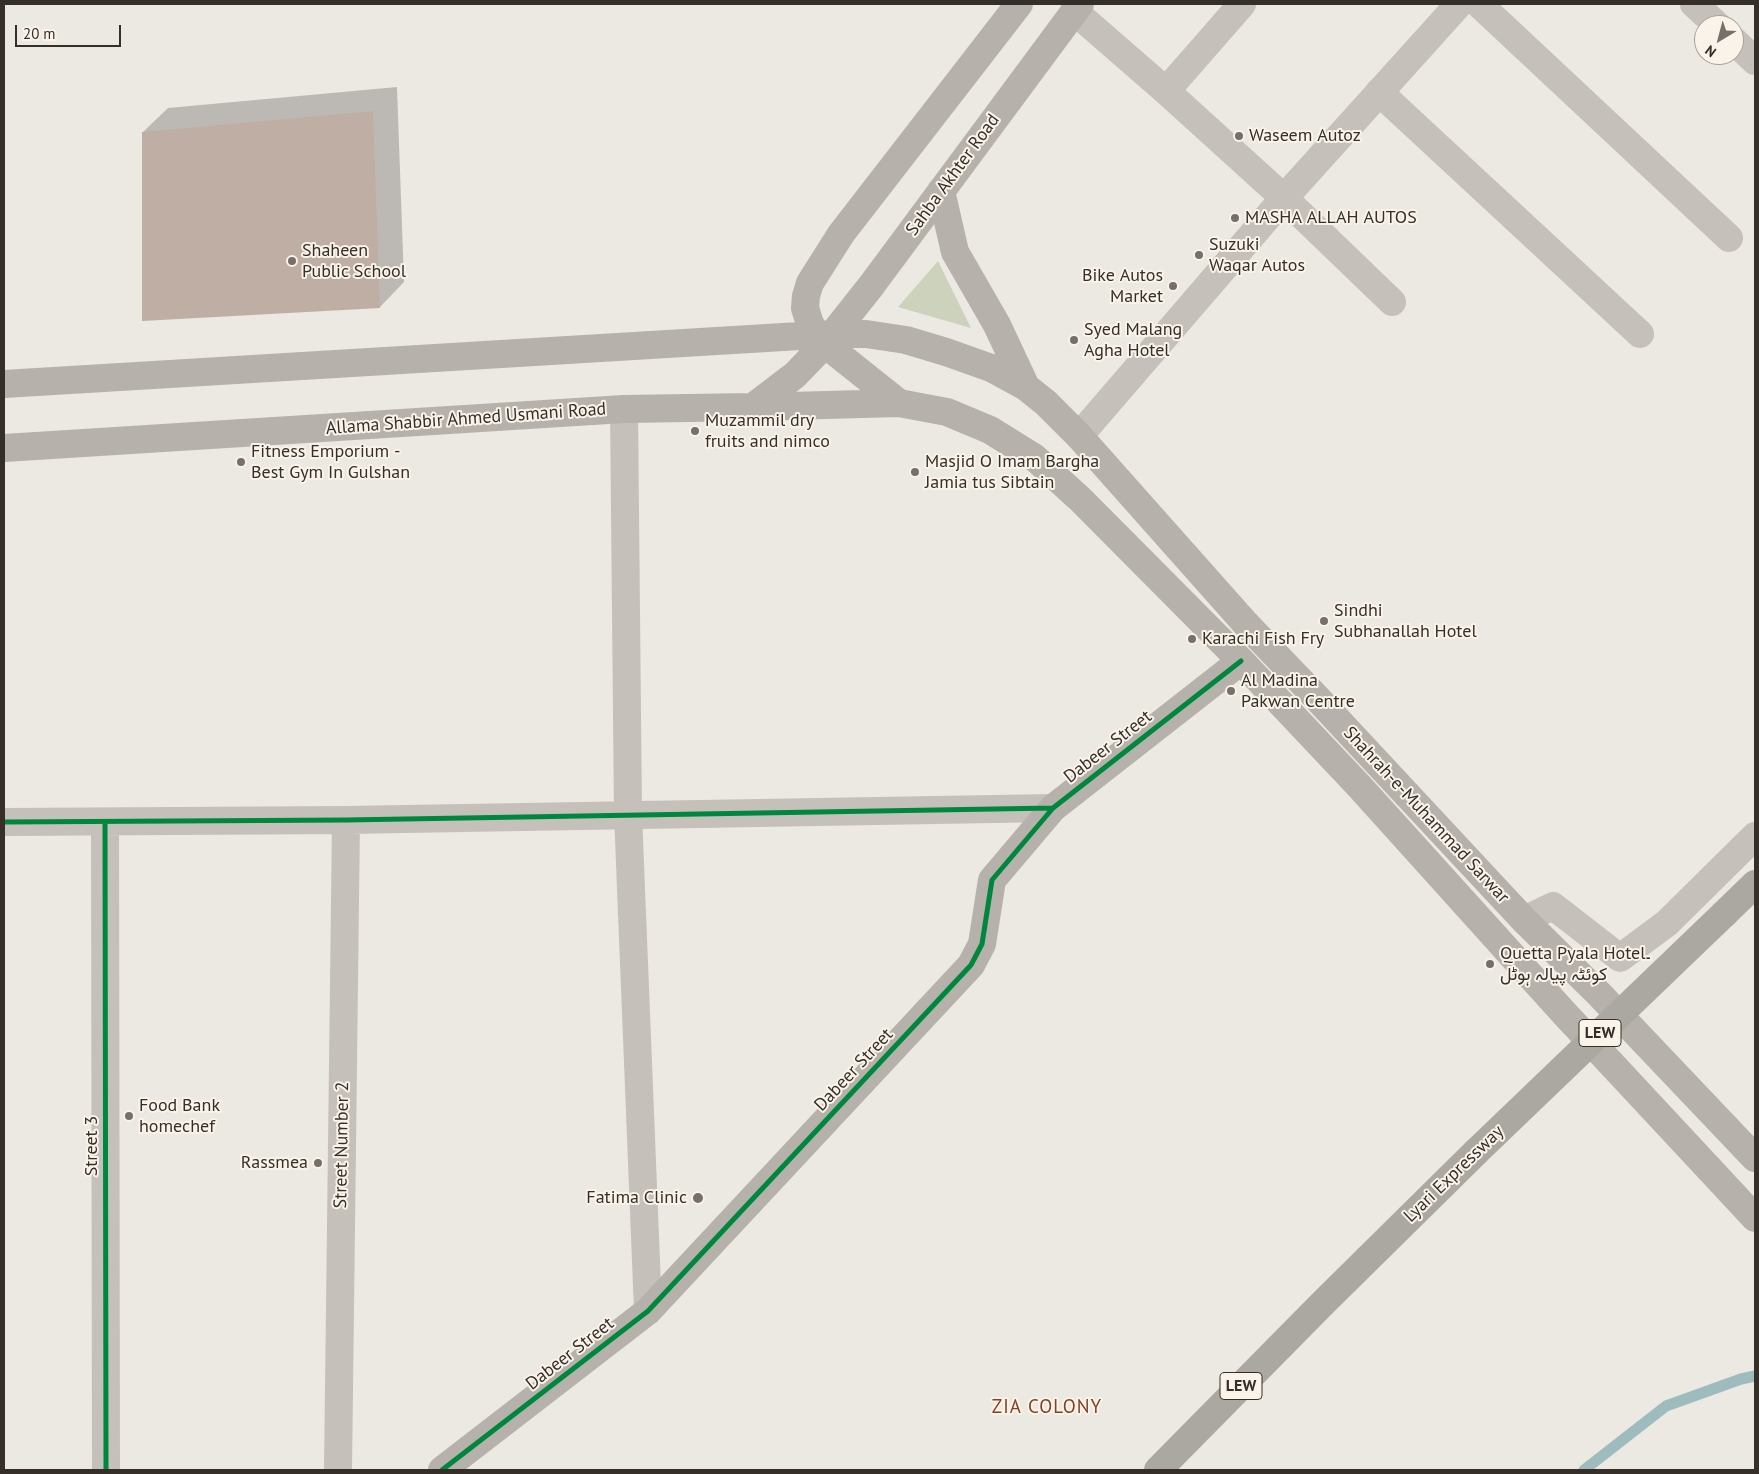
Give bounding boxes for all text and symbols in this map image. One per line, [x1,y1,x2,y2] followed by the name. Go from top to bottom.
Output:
[18,15,124,47] scale bar
[1694,15,1744,65] north arrow
[23,24,56,43] text: 20 m
[1701,41,1720,61] text: N
[902,110,1004,240] street label: Sahba Akhter Road
[1249,125,1361,147] place label: Waseem Autoz
[1233,130,1245,142] marker: Waseem Autoz
[1245,207,1417,229] place label: MASHA ALLAH AUTOS
[1229,212,1241,224] marker: MASHA ALLAH AUTOS
[1209,234,1305,276] place label: Suzuki Waqar Autos
[302,240,406,282] place label: Shaheen Public School
[1193,249,1205,261] marker: Suzuki Waqar Autos
[286,255,298,267] marker: Shaheen Public School
[1082,265,1163,308] place label: Bike Autos Market
[1167,280,1179,292] marker: Bike Autos Market
[1084,319,1182,362] place label: Syed Malang Agha Hotel
[1068,334,1080,346] marker: Syed Malang Agha Hotel
[325,398,607,440] street label: Allama Shabbir Ahmed Usmani Road
[705,410,830,452] place label: Muzammil dry fruits and nimco
[689,425,701,437] marker: Muzammil dry fruits and nimco
[251,441,410,484] place label: Fitness Emporium - Best Gym In Gulshan
[925,451,1099,494] place label: Masjid O Imam Bargha Jamia tus Sibtain
[235,456,247,468] marker: Fitness Emporium - Best Gym In Gulshan
[909,466,921,478] marker: Masjid O Imam Bargha Jamia tus Sibtain
[1334,600,1477,642] place label: Sindhi Subhanallah Hotel
[1318,615,1330,627] marker: Sindhi Subhanallah Hotel
[1202,628,1324,650] place label: Karachi Fish Fry
[1186,633,1198,645] marker: Karachi Fish Fry
[1241,670,1355,712] place label: Al Madina Pakwan Centre
[1225,685,1237,697] marker: Al Madina Pakwan Centre
[1060,706,1156,788] street label: Dabeer Street
[1339,722,1513,908] street label: Shahrah-e-Muhammad Sarwar
[1500,943,1651,986] place label: Quetta Pyala Hotel۔ کوئٹہ پیالہ ہوٹل
[1484,958,1496,970] marker: Quetta Pyala Hotel۔ کوئٹہ پیالہ ہوٹل
[1579,1020,1621,1046] road number: LEW
[810,1024,898,1116] street label: Dabeer Street
[330,1081,354,1209] street label: Street Number 2
[139,1095,220,1138] place label: Food Bank homechef
[123,1110,135,1122] marker: Food Bank homechef
[81,1116,103,1176] street label: Street 3
[1400,1121,1508,1227] street label: Lyari Expressway
[241,1152,308,1174] place label: Rassmea
[312,1157,324,1169] marker: Rassmea
[586,1187,687,1209] place label: Fatima Clinic
[691,1191,705,1205] marker: Fatima Clinic
[522,1313,618,1395] street label: Dabeer Street
[1220,1372,1262,1400] road number: LEW
[991,1397,1103,1419] district label: ZIA COLONY

